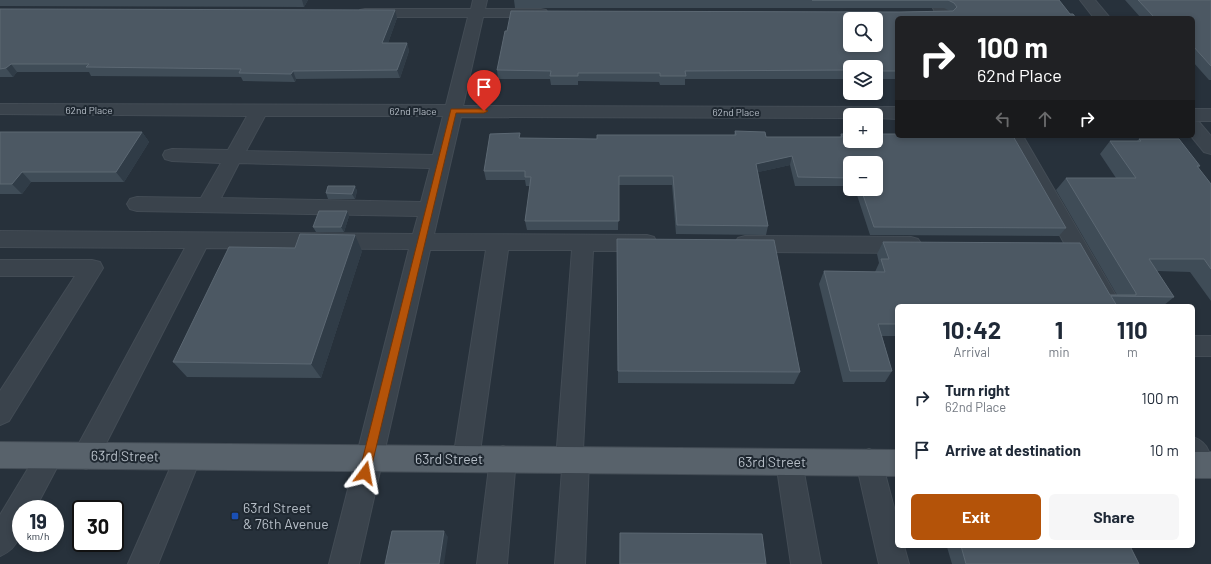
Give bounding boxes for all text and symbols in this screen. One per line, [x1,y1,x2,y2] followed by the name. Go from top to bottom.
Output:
[843,12,883,196] map controls
[843,12,883,52] button: search
[977,30,1048,64] text: 100 m
[911,32,963,84] icon: right
[843,60,883,100] button: layers
[977,64,1062,86] text: 62nd Place
[467,70,501,111] pin
[473,76,495,98] icon: arrive
[65,104,113,116] street label: 62nd Place
[389,105,437,117] street label: 62nd Place
[712,106,760,118] street label: 62nd Place
[843,108,883,148] button: +
[992,108,1014,130] icon: left
[1034,108,1056,130] icon: ahead
[1076,108,1098,130] icon: right
[843,156,883,196] button: −
[942,315,1001,344] text: 10:42
[1055,315,1063,344] text: 1
[1117,315,1148,344] text: 110
[954,344,990,360] text: Arrival
[1048,344,1070,360] text: min
[1127,344,1138,360] text: m
[945,381,1010,399] text: Turn right
[911,387,933,409] icon: right
[1141,389,1179,407] text: 100 m
[945,399,1006,415] text: 62nd Place
[911,439,933,461] icon: arrive
[945,441,1081,459] text: Arrive at destination
[1150,441,1179,459] text: 10 m
[91,446,159,465] street label: 63rd Street
[415,450,483,467] street label: 63rd Street
[344,452,386,494] position arrow
[738,453,806,470] street label: 63rd Street
[911,494,1041,540] button: Exit
[1049,494,1179,540] button: Share
[243,499,329,532] place label: 63rd Street & 76th Avenue
[72,500,124,552] speed limit sign: 30
[29,509,47,533] text: 19
[230,511,240,521] marker: 63rd Street & 76th Avenue
[27,530,49,542] text: km/h

